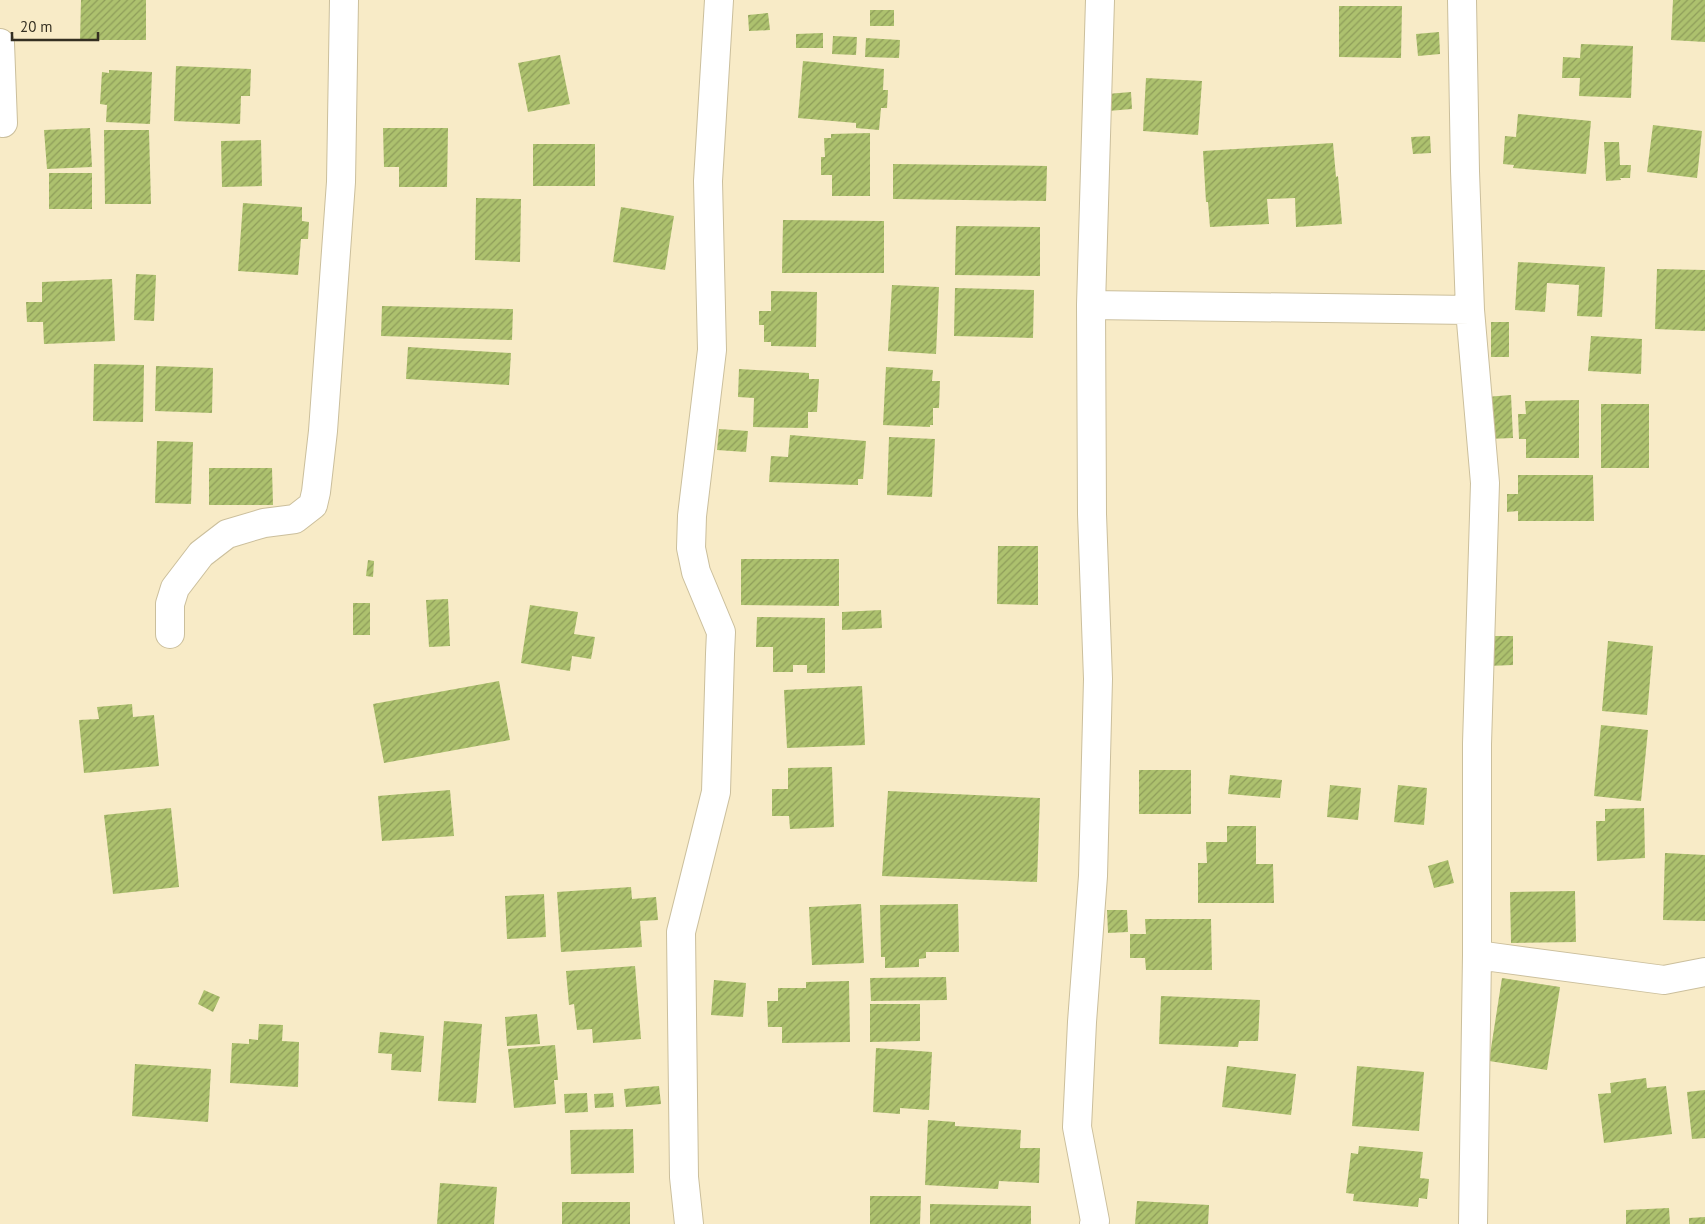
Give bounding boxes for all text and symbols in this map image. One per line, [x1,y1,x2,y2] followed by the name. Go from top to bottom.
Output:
[12,10,99,42] scale bar
[20,17,53,36] text: 20 m

